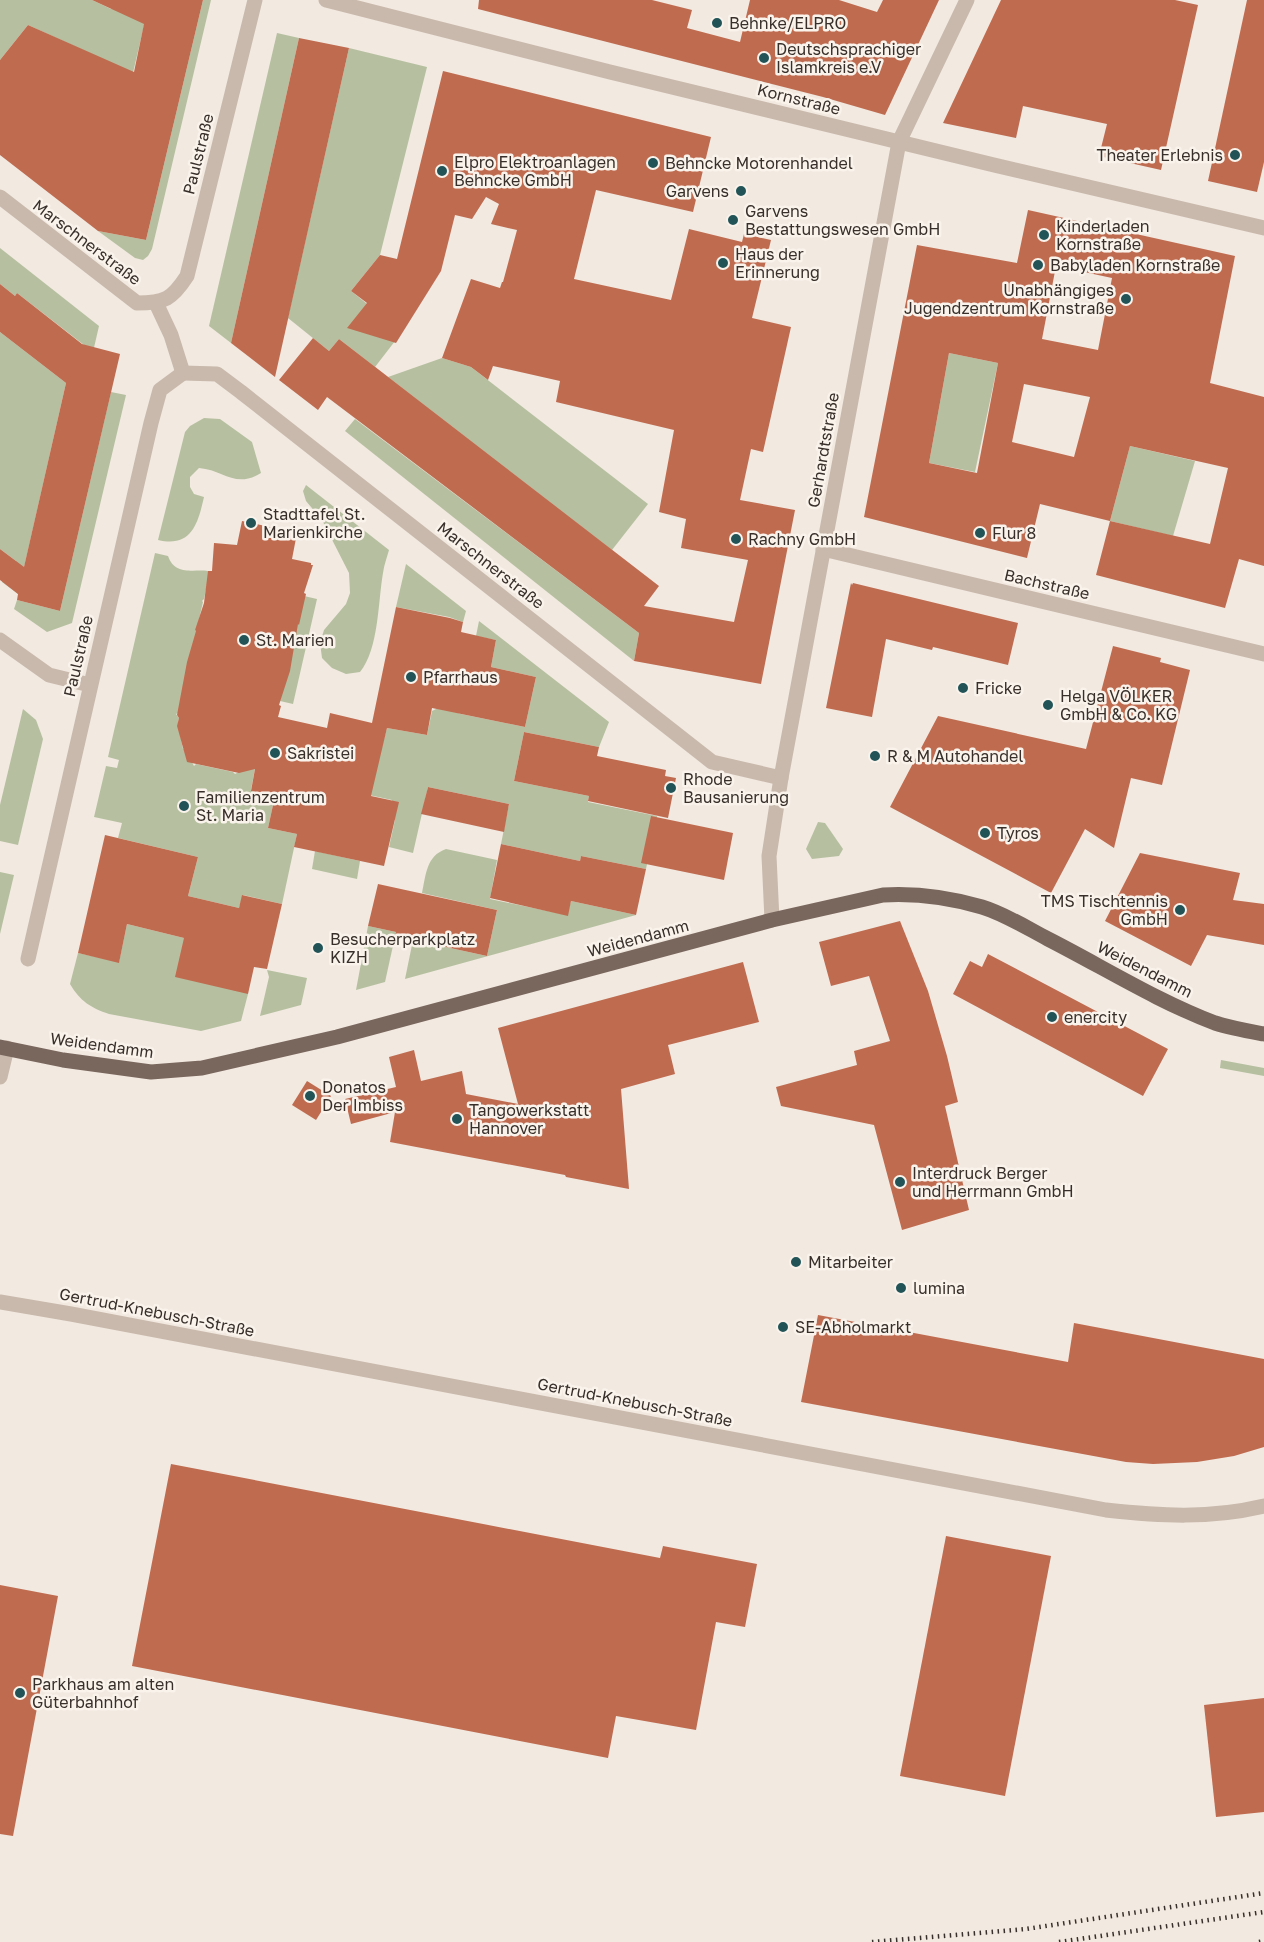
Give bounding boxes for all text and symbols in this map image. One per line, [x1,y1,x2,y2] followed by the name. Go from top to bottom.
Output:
[729,13,846,33] place label: Behnke/ELPRO
[710,16,724,30] marker: Behnke/ELPRO
[776,39,921,77] place label: Deutschsprachiger Islamkreis e.V
[757,51,771,65] marker: Deutschsprachiger Islamkreis e.V
[755,79,843,119] street label: Kornstraße
[178,111,218,197] street label: Paulstraße
[1096,145,1223,165] place label: Theater Erlebnis
[1228,148,1242,162] marker: Theater Erlebnis
[454,152,616,190] place label: Elpro Elektroanlagen Behncke GmbH
[665,153,853,173] place label: Behncke Motorenhandel
[646,156,660,170] marker: Behncke Motorenhandel
[435,164,449,178] marker: Elpro Elektroanlagen Behncke GmbH
[666,181,729,201] place label: Garvens
[734,184,748,198] marker: Garvens
[29,195,145,289] street label: Marschnerstraße
[745,201,940,239] place label: Garvens Bestattungswesen GmbH
[726,213,740,227] marker: Garvens Bestattungswesen GmbH
[1056,216,1150,254] place label: Kinderladen Kornstraße
[1037,228,1051,242] marker: Kinderladen Kornstraße
[735,244,820,282] place label: Haus der Erinnerung
[1050,255,1220,275] place label: Babyladen Kornstraße
[716,256,730,270] marker: Haus der Erinnerung
[1031,258,1045,272] marker: Babyladen Kornstraße
[904,280,1114,318] place label: Unabhängiges Jugendzentrum Kornstraße
[1119,292,1133,306] marker: Unabhängiges Jugendzentrum Kornstraße
[803,391,843,509] street label: Gerhardtstraße
[263,504,366,542] place label: Stadttafel St. Marienkirche
[244,516,258,530] marker: Stadttafel St. Marienkirche
[434,517,548,613] street label: Marschnerstraße
[992,523,1036,543] place label: Flur 8
[973,526,987,540] marker: Flur 8
[748,529,856,549] place label: Rachny GmbH
[729,532,743,546] marker: Rachny GmbH
[1002,564,1092,604] street label: Bachstraße
[59,613,97,699] street label: Paulstraße
[256,630,334,650] place label: St. Marien
[237,633,251,647] marker: St. Marien
[423,667,498,687] place label: Pfarrhaus
[404,670,418,684] marker: Pfarrhaus
[975,678,1022,698] place label: Fricke
[956,681,970,695] marker: Fricke
[1060,686,1177,724] place label: Helga VÖLKER GmbH & Co. KG
[1041,698,1055,712] marker: Helga VÖLKER GmbH & Co. KG
[287,743,354,763] place label: Sakristei
[268,746,282,760] marker: Sakristei
[887,746,1023,766] place label: R & M Autohandel
[868,749,882,763] marker: R & M Autohandel
[683,769,789,807] place label: Rhode Bausanierung
[664,781,678,795] marker: Rhode Bausanierung
[196,787,325,825] place label: Familienzentrum St. Maria
[177,799,191,813] marker: Familienzentrum St. Maria
[997,823,1039,843] place label: Tyros
[978,826,992,840] marker: Tyros
[1041,891,1168,929] place label: TMS Tischtennis GmbH
[1173,903,1187,917] marker: TMS Tischtennis GmbH
[585,915,691,961] street label: Weidendamm
[330,929,475,967] place label: Besucherparkplatz KIZH
[1094,936,1196,1002] street label: Weidendamm
[311,941,325,955] marker: Besucherparkplatz KIZH
[1064,1007,1127,1027] place label: enercity
[1045,1010,1059,1024] marker: enercity
[49,1028,155,1062] street label: Weidendamm
[322,1077,403,1115] place label: Donatos Der Imbiss
[303,1089,317,1103] marker: Donatos Der Imbiss
[469,1100,589,1138] place label: Tangowerkstatt Hannover
[450,1112,464,1126] marker: Tangowerkstatt Hannover
[912,1163,1074,1201] place label: Interdruck Berger und Herrmann GmbH
[893,1175,907,1189] marker: Interdruck Berger und Herrmann GmbH
[808,1252,893,1272] place label: Mitarbeiter
[789,1255,803,1269] marker: Mitarbeiter
[913,1278,965,1298] place label: lumina
[894,1281,908,1295] marker: lumina
[58,1283,256,1341] street label: Gertrud-Knebusch-Straße
[795,1317,911,1337] place label: SE-Abholmarkt
[776,1320,790,1334] marker: SE-Abholmarkt
[536,1373,734,1431] street label: Gertrud-Knebusch-Straße
[32,1674,174,1712] place label: Parkhaus am alten Güterbahnhof
[13,1686,27,1700] marker: Parkhaus am alten Güterbahnhof

